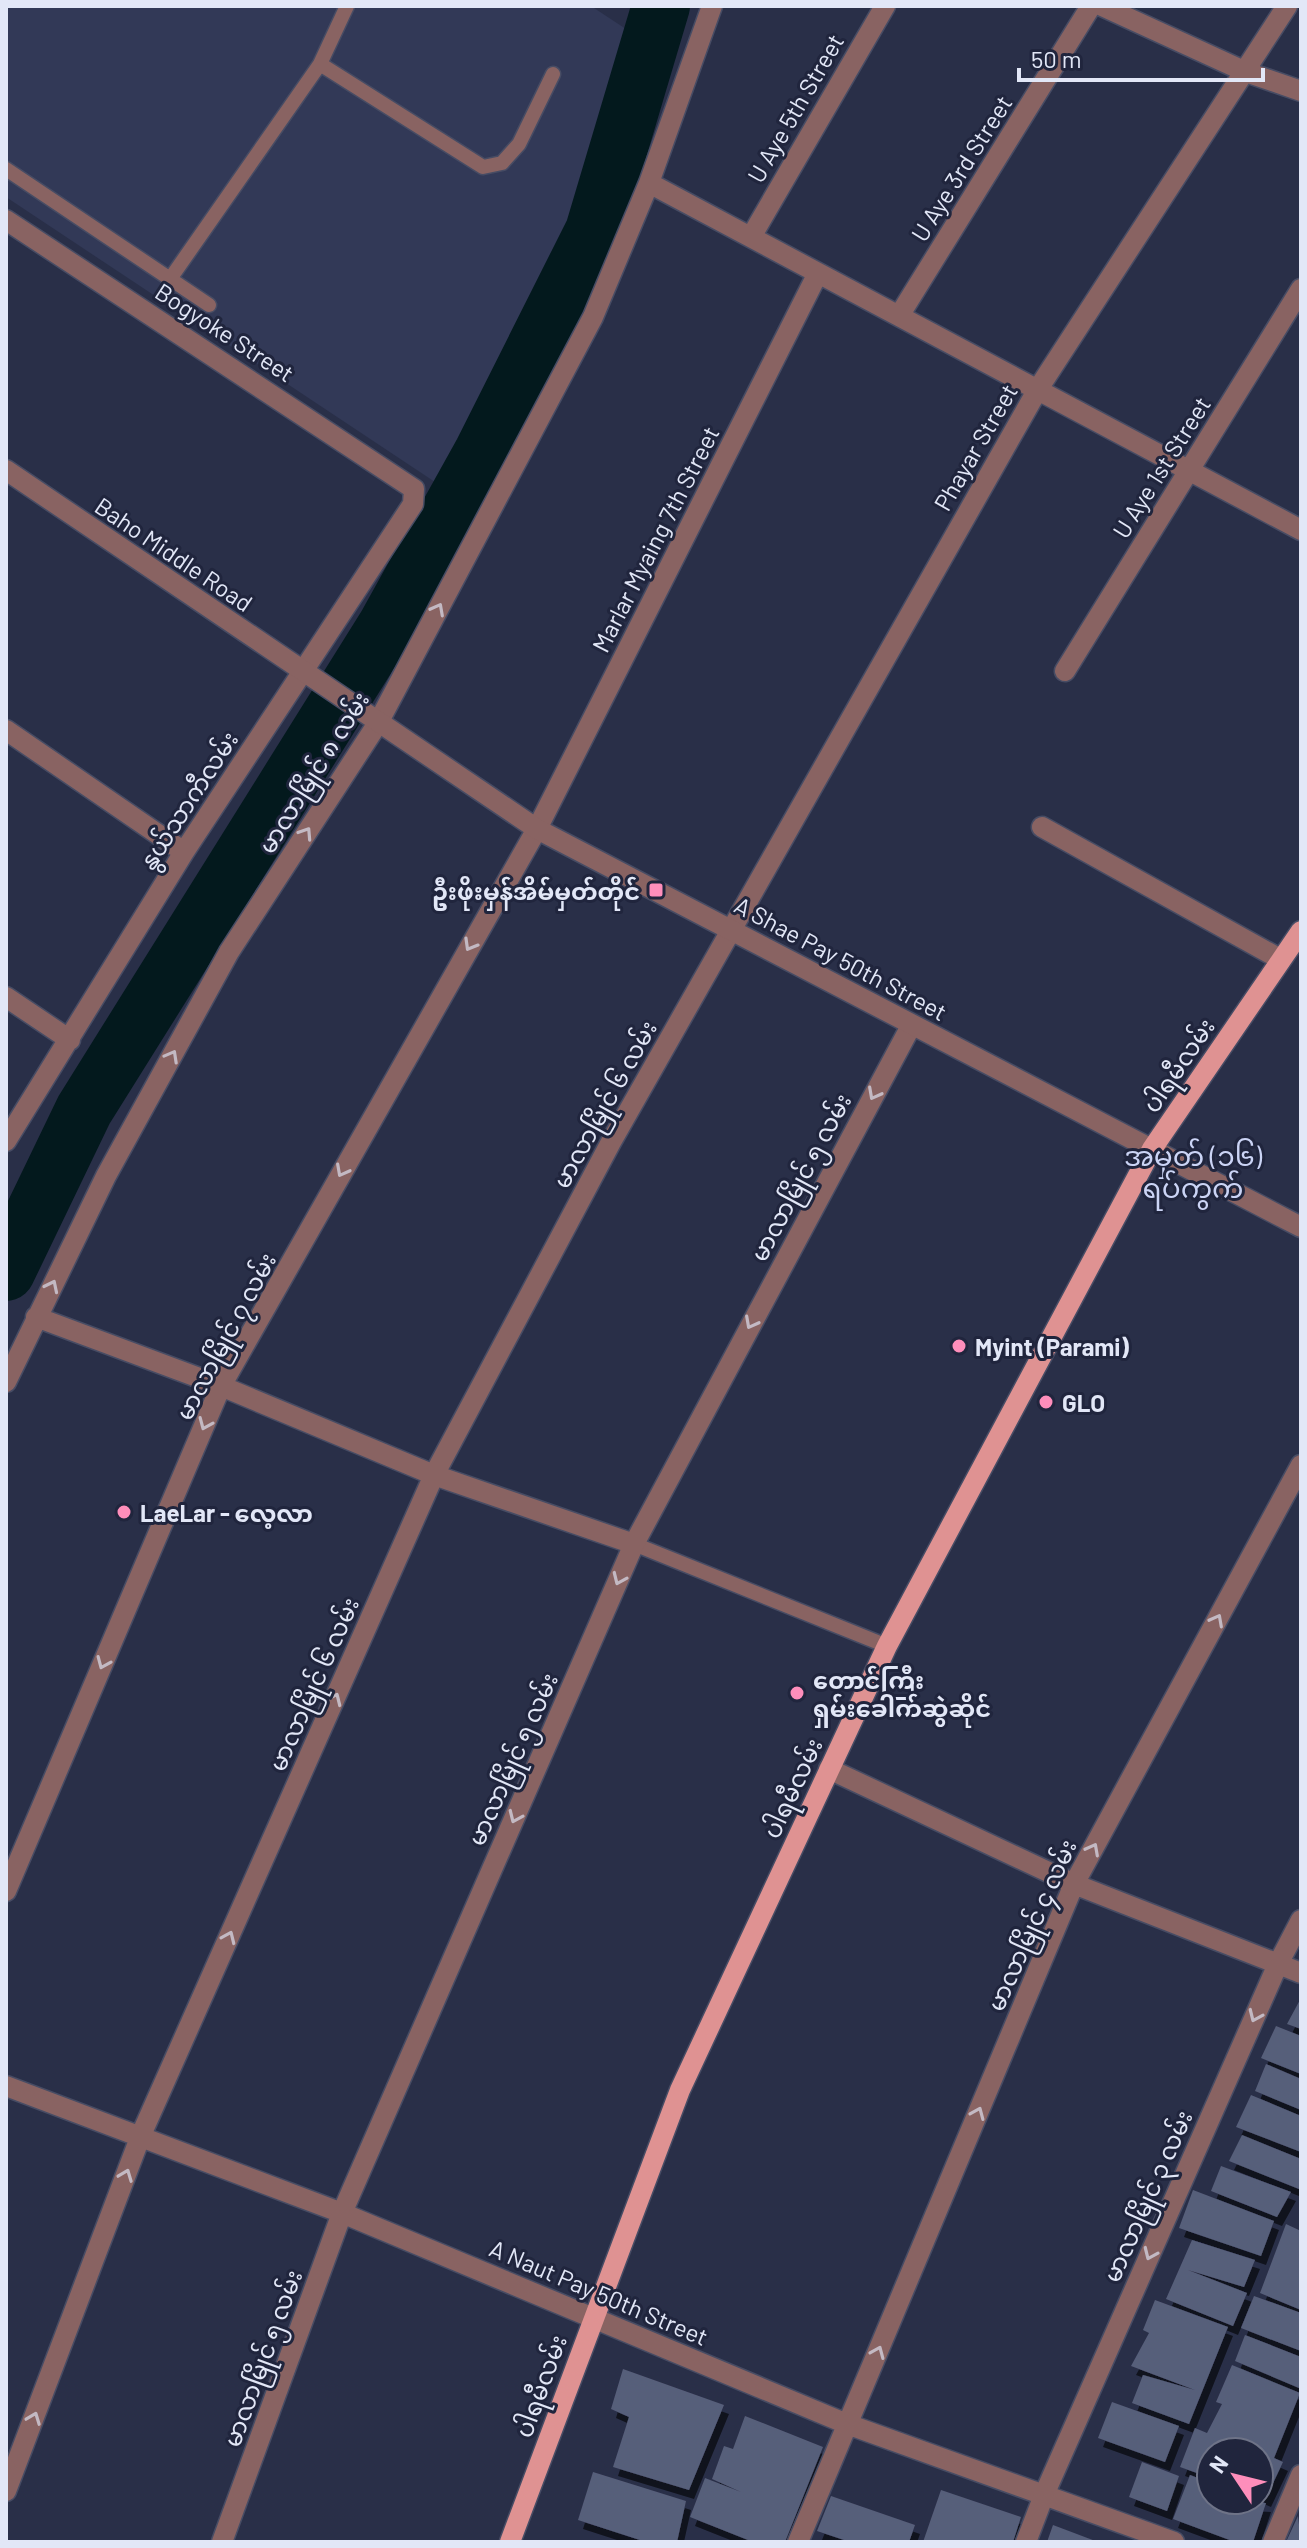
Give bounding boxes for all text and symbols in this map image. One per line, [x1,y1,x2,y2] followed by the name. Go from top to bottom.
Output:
[741,29,849,187] street label: U Aye 5th Street
[1019,32,1263,82] scale bar
[1031,44,1082,73] text: 50 m
[904,90,1018,246] street label: U Aye 3rd Street
[150,276,300,388] street label: Bogyoke Street
[927,379,1023,515] street label: Phayar Street
[1106,391,1216,543] street label: U Aye 1st Street
[585,421,725,657] street label: Marlar Myaing 7th Street
[90,491,258,617] street label: Baho Middle Road
[428,604,444,618] one-way arrow
[252,686,380,862] street label: မာလာမြိုင် ၈ လမ်း
[133,726,248,877] street label: နွယ်သာကီလမ်း
[296,827,311,842] one-way arrow
[432,876,640,911] place label: ဦးဖိုးမှန်အိမ်မှတ်တိုင်
[647,881,665,899] marker: ဦးဖိုးမှန်အိမ်မှတ်တိုင်
[730,890,952,1026] street label: A Shae Pay 50th Street
[464,936,480,951] one-way arrow
[1136,1013,1225,1121] street label: ပါရမီလမ်း
[546,1015,667,1196] street label: မာလာမြိုင် ၆ လမ်း
[162,1050,178,1064] one-way arrow
[868,1085,884,1100] one-way arrow
[744,1088,862,1269] street label: မာလာမြိုင် ၅ လမ်း
[1124,1138,1263,1211] district label: အမှတ် (၁၆) ရပ်ကွက်
[337,1163,352,1177] one-way arrow
[169,1247,287,1427] street label: မာလာမြိုင် ၇ လမ်း
[42,1280,58,1294] one-way arrow
[746,1315,761,1330] one-way arrow
[975,1332,1129,1361] place label: Myint (Parami)
[950,1337,968,1355] marker: Myint (Parami)
[1062,1388,1105,1417] place label: GLO
[1037,1393,1055,1411] marker: GLO
[199,1416,215,1430] one-way arrow
[140,1498,313,1529] place label: LaeLar - လေ့လာ
[115,1503,133,1521] marker: LaeLar - လေ့လာ
[613,1571,629,1585] one-way arrow
[262,1593,370,1778] street label: မာလာမြိုင် ၆ လမ်း
[1207,1614,1223,1629] one-way arrow
[97,1655,113,1669] one-way arrow
[813,1665,991,1728] place label: တောင်ကြီး ရှမ်းခေါက်ဆွဲဆိုင်
[461,1668,569,1852] street label: မာလာမြိုင် ၅ လမ်း
[788,1684,806,1702] marker: တောင်ကြီး ရှမ်းခေါက်ဆွဲဆိုင်
[325,1693,341,1707] one-way arrow
[756,1733,833,1845] street label: ပါရမီလမ်း
[509,1809,525,1824] one-way arrow
[980,1835,1087,2018] street label: မာလာမြိုင် ၄ လမ်း
[1084,1842,1099,1857] one-way arrow
[219,1930,235,1945] one-way arrow
[1249,2008,1265,2022] one-way arrow
[1096,2106,1203,2289] street label: မာလာမြိုင် ၃ လမ်း
[969,2107,985,2121] one-way arrow
[116,2169,133,2183] one-way arrow
[486,2233,712,2351] street label: A Naut Pay 50th Street
[1144,2246,1160,2260] one-way arrow
[217,2266,313,2452] street label: မာလာမြိုင် ၅ လမ်း
[508,2331,578,2443] street label: ပါရမီလမ်း
[868,2346,884,2360] one-way arrow
[24,2412,41,2426] one-way arrow
[1195,2436,1275,2516] north arrow
[1203,2451,1233,2477] text: N

